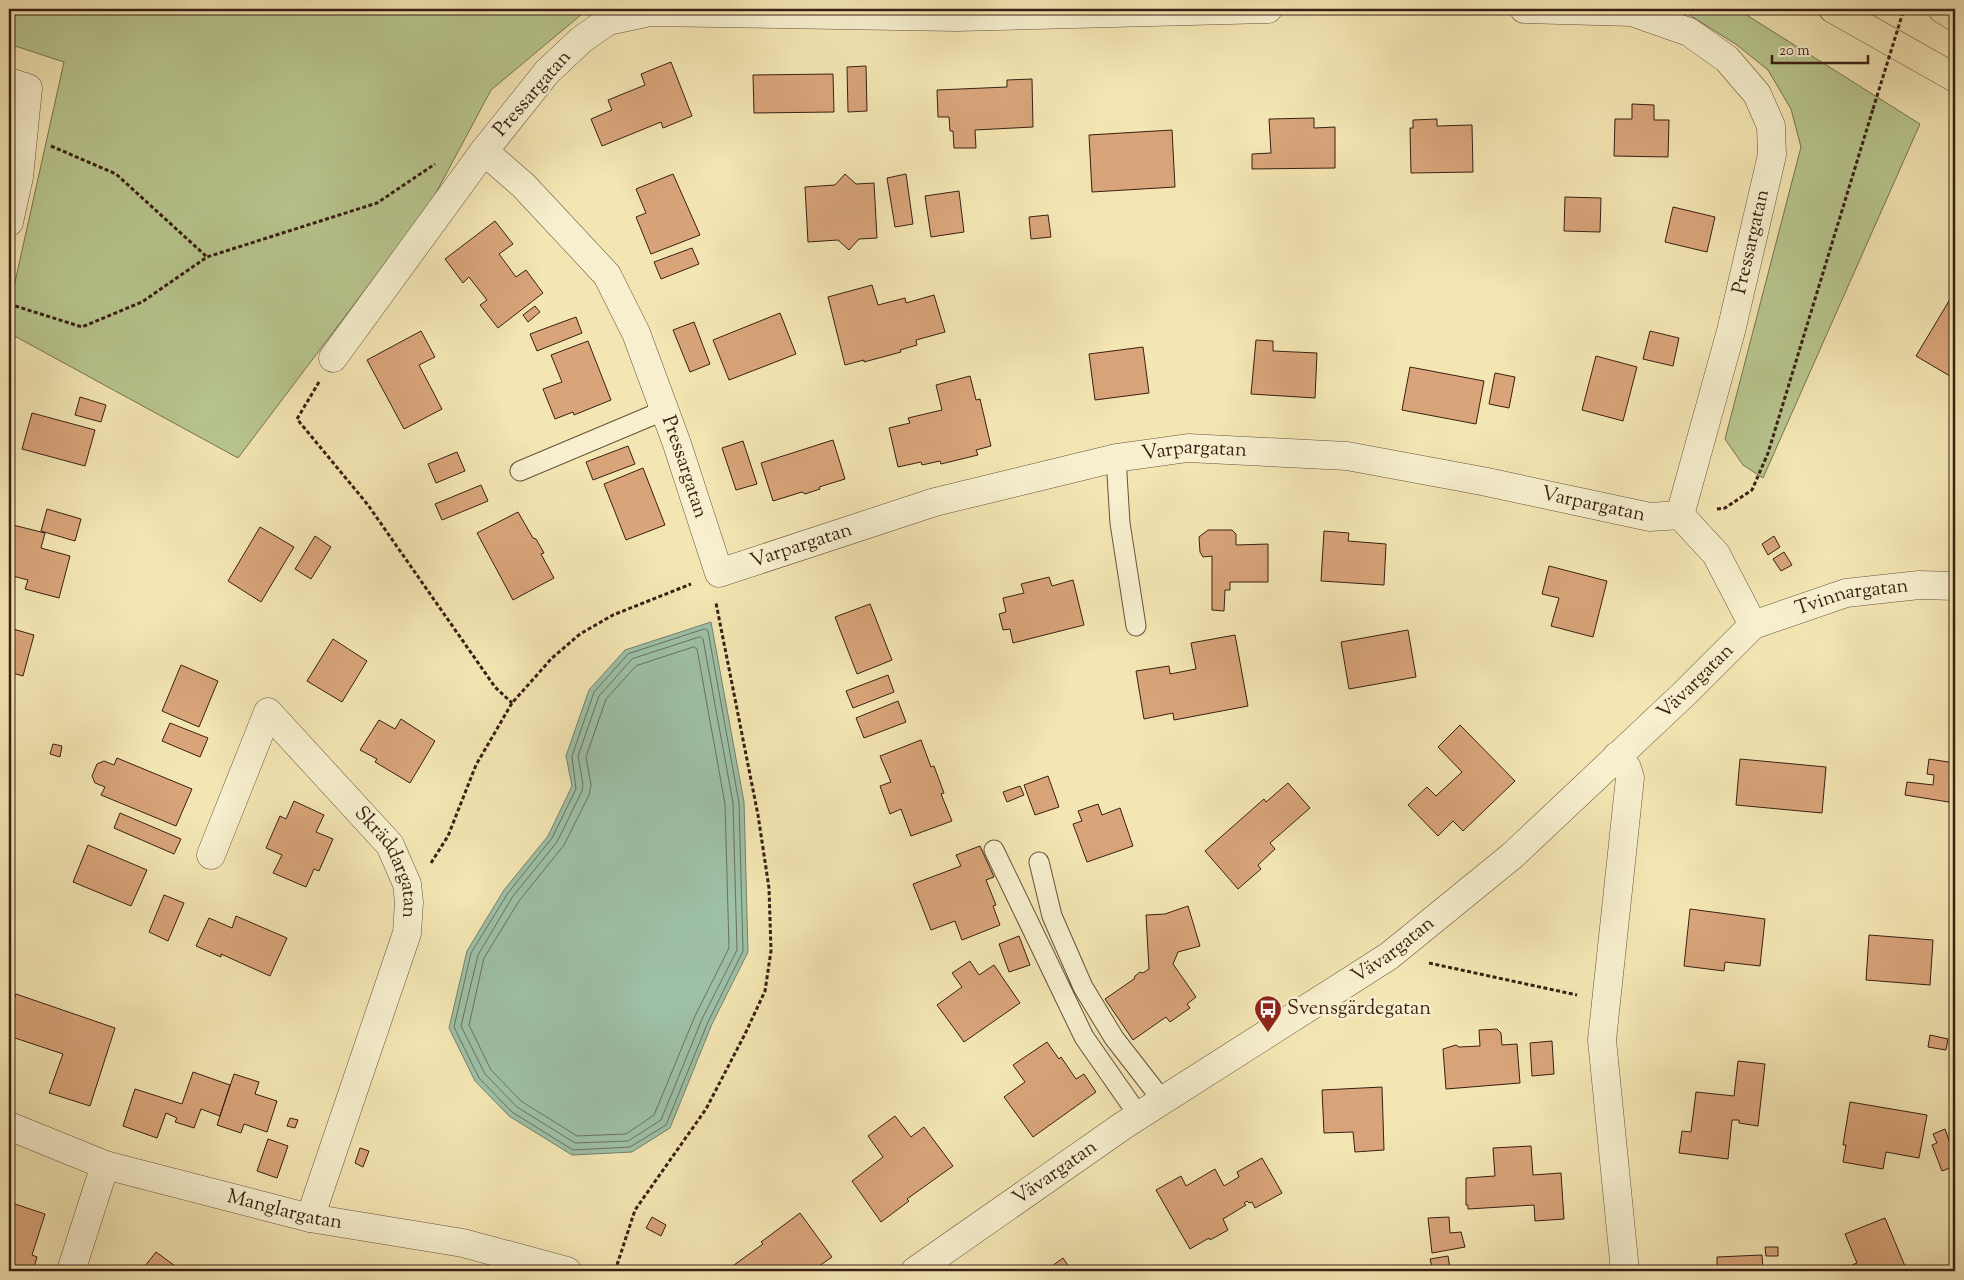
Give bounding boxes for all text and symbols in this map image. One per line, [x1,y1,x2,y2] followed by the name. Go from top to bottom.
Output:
[1772,32,1868,64] scale bar
[1779,41,1810,62] text: 20 m
[487,44,579,144] street label: Pressargatan
[1726,187,1778,297] street label: Pressargatan
[653,412,715,522] street label: Pressargatan
[1140,433,1248,469] street label: Varpargatan
[1538,480,1648,530] street label: Varpargatan
[746,516,856,576] street label: Varpargatan
[1792,572,1910,624] street label: Tvinnargatan
[1651,637,1741,726] street label: Vävargatan
[347,800,424,919] street label: Skräddargatan
[1346,910,1441,991] street label: Vävargatan
[1253,994,1283,1033] bus stop icon: Svensgärdegatan
[1287,995,1431,1024] place label: Svensgärdegatan
[1007,1133,1104,1213] street label: Vävargatan
[224,1183,345,1238] street label: Manglargatan

